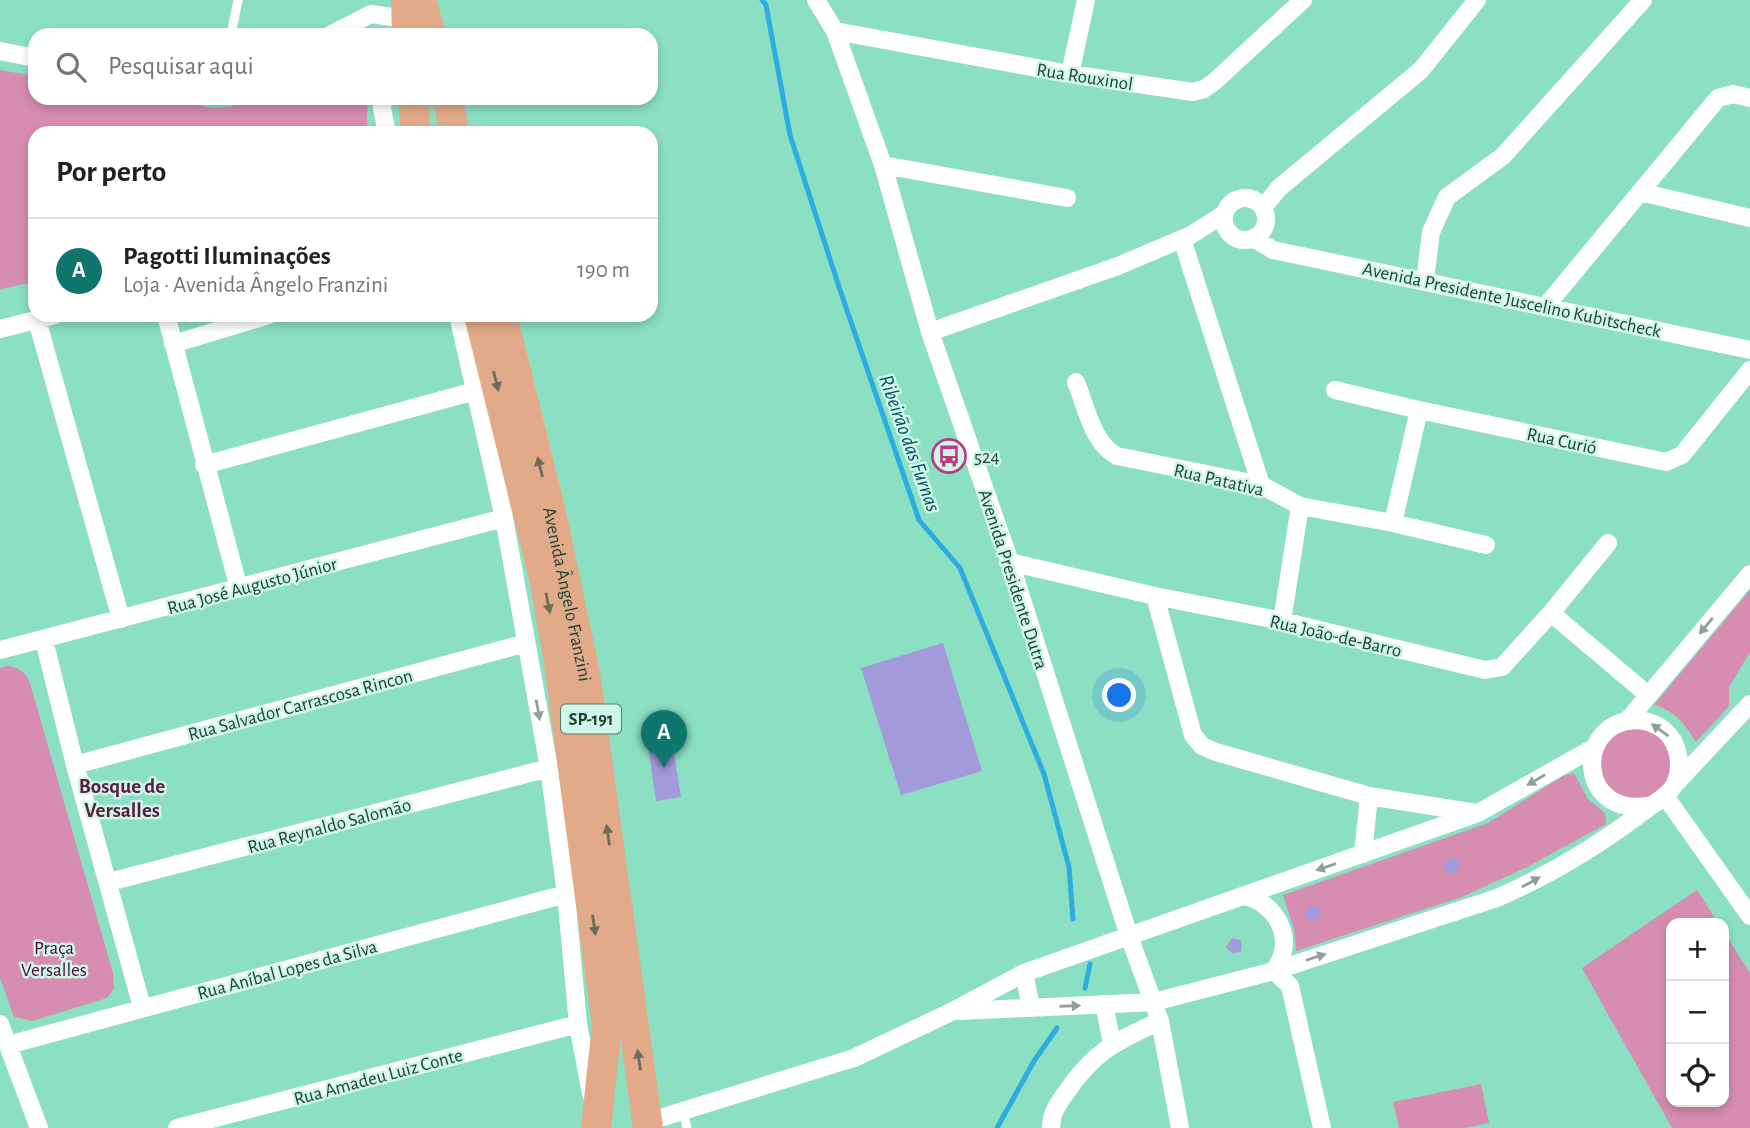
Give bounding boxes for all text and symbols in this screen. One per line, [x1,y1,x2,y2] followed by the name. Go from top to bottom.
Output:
[28,28,658,105] search box
[52,48,90,86] icon: search
[108,53,254,79] text: Pesquisar aqui
[1035,60,1134,94] street label: Rua Rouxinol
[56,157,166,187] text: Por perto
[123,243,331,269] text: Pagotti Iluminações
[72,259,86,282] text: A
[577,259,630,282] text: 190 m
[1361,259,1663,342] street label: Avenida Presidente Juscelino Kubitscheck
[123,274,388,297] text: Loja · Avenida Ângelo Franzini
[491,370,502,392] one-way arrow
[875,372,944,515] water label: Ribeirão das Furnas
[1525,425,1598,458] street label: Rua Curió
[930,437,968,475] bus stop icon: 524
[974,448,1000,467] place label: 524
[534,456,545,478] one-way arrow
[1172,461,1266,500] street label: Rua Patativa
[974,487,1051,672] street label: Avenida Presidente Dutra
[539,506,594,683] street label: Avenida Ângelo Franzini
[165,555,339,618] street label: Rua José Augusto Júnior
[543,592,554,614] one-way arrow
[1268,612,1403,661] street label: Rua João-de-Barro
[1699,618,1714,635] one-way arrow
[186,666,415,745] street label: Rua Salvador Carrascosa Rincon
[1102,678,1136,712] your location
[533,699,544,721] one-way arrow
[561,704,621,734] road number: SP-191
[641,710,687,768] pin: A
[1651,723,1670,737] one-way arrow
[1526,774,1545,786] one-way arrow
[79,776,165,821] district label: Bosque de Versalles
[246,795,413,857] street label: Rua Reynaldo Salomão
[602,824,613,846] one-way arrow
[1316,862,1337,873] one-way arrow
[1521,877,1541,889] one-way arrow
[588,914,599,936] one-way arrow
[1666,918,1729,1107] map controls
[1666,918,1729,981] button: +
[195,937,380,1004] street label: Rua Aníbal Lopes da Silva
[21,939,87,980] park label: Praça Versalles
[1306,951,1327,962] one-way arrow
[1666,981,1729,1044] button: −
[1059,1000,1081,1011] one-way arrow
[1666,1044,1729,1107] button: locate
[292,1046,465,1109] street label: Rua Amadeu Luiz Conte
[633,1049,644,1071] one-way arrow

